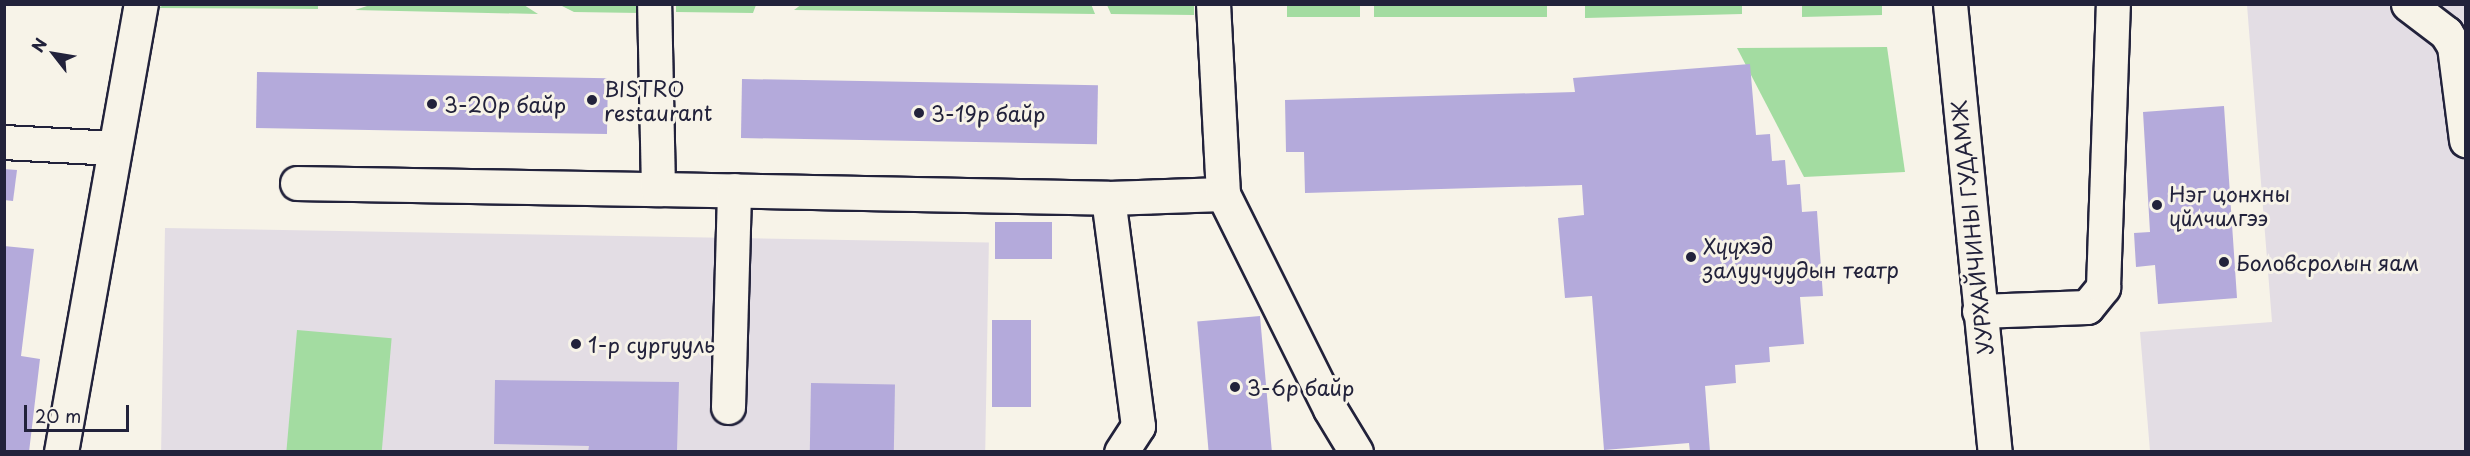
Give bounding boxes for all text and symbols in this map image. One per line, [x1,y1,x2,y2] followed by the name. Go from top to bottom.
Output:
[24,24,84,84] north arrow
[25,33,52,56] text: N
[604,75,712,125] place label: BISTRO restaurant
[444,91,567,117] place label: 3-20р байр
[585,93,599,107] marker: BISTRO restaurant
[425,97,439,111] marker: 3-20р байр
[931,100,1046,126] place label: 3-19р байр
[1945,100,1997,356] street label: УУРХАЙЧИНЫ ГУДАМЖ
[912,106,926,120] marker: 3-19р байр
[2169,180,2290,230] place label: Нэг цонхны үйлчилгээ
[2150,198,2164,212] marker: Нэг цонхны үйлчилгээ
[1703,232,1900,282] place label: Хүүхэд залуучуудын театр
[2236,249,2419,275] place label: Боловсролын яам
[1684,250,1698,264] marker: Хүүхэд залуучуудын театр
[2217,255,2231,269] marker: Боловсролын яам
[588,331,716,357] place label: 1-р сургууль
[569,337,583,351] marker: 1-р сургууль
[1247,374,1355,400] place label: 3-6р байр
[1228,380,1242,394] marker: 3-6р байр
[27,393,132,431] scale bar
[35,402,81,429] text: 20 m

